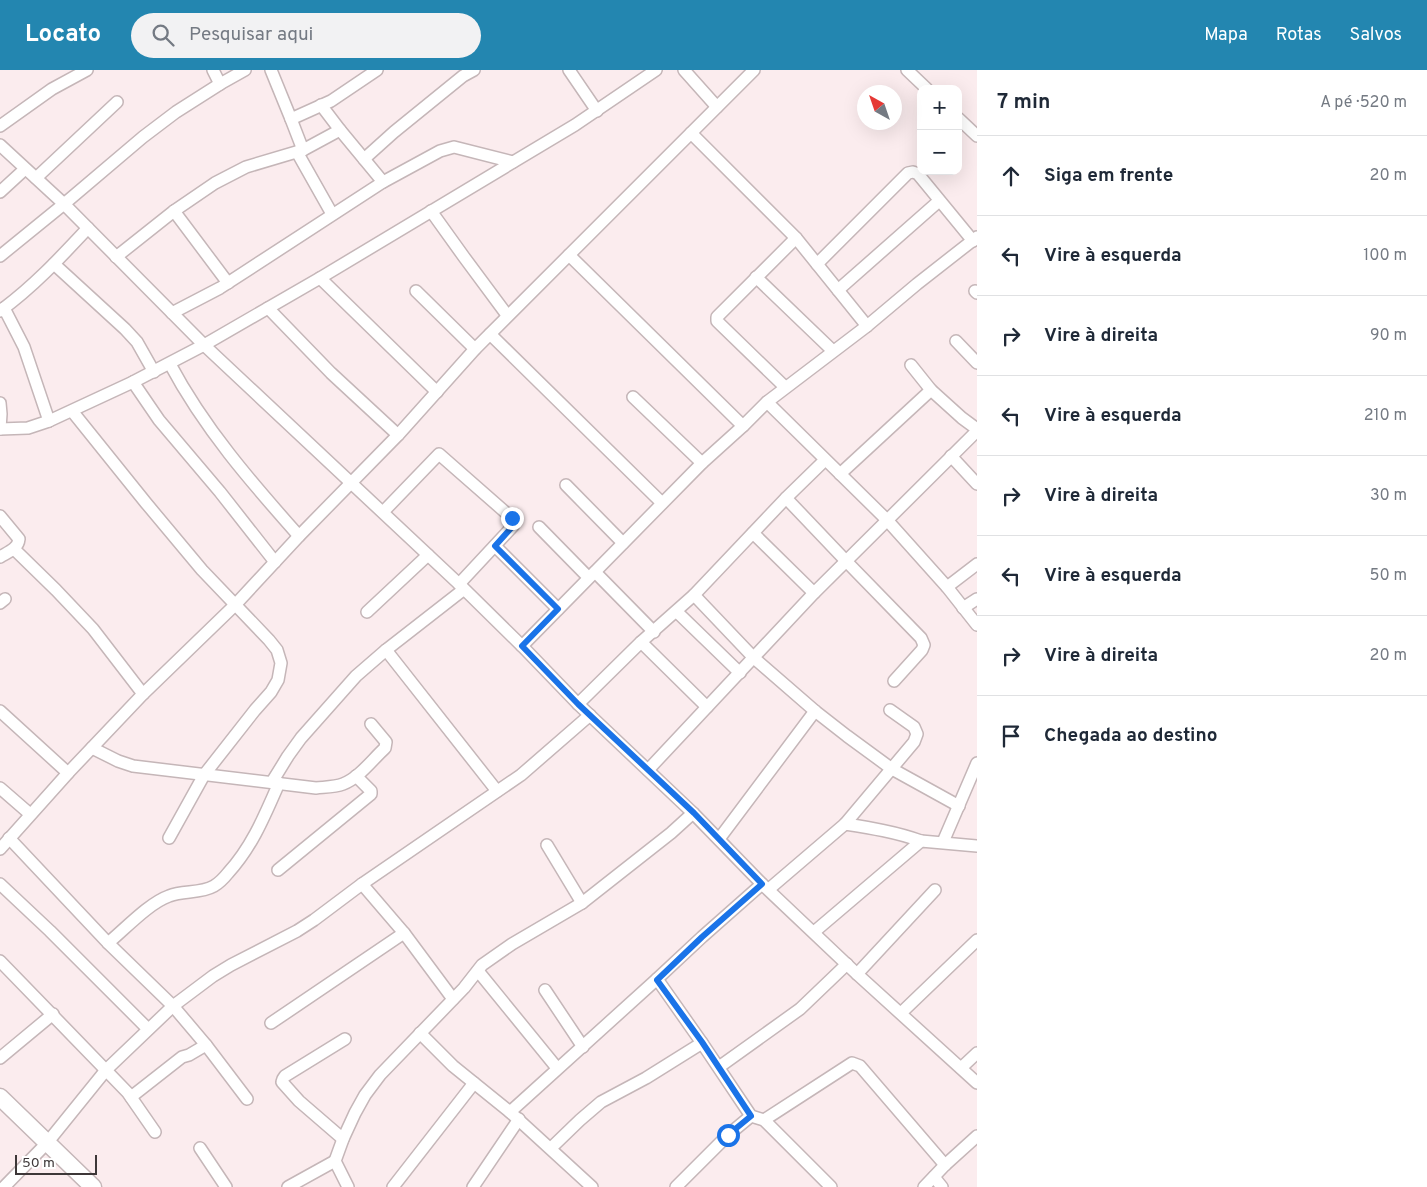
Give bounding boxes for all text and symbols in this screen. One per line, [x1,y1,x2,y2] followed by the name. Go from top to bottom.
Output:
[131,13,481,58] search box
[25,20,101,50] text: Locato
[149,21,177,49] icon: search
[189,23,313,47] text: Pesquisar aqui
[1204,24,1248,47] text: Mapa
[1276,24,1322,47] text: Rotas
[1350,24,1402,47] text: Salvos
[857,85,902,130] north arrow
[917,85,962,175] map controls
[917,85,962,130] button: +
[997,89,1050,116] text: 7 min
[1320,93,1407,113] text: A pé · 520 m
[917,130,962,175] button: −
[997,162,1025,190] icon: ahead
[1044,164,1173,188] text: Siga em frente
[1370,166,1407,186] text: 20 m
[997,242,1025,270] icon: left
[1044,244,1182,268] text: Vire à esquerda
[1363,246,1407,266] text: 100 m
[997,322,1025,350] icon: right
[1044,324,1158,348] text: Vire à direita
[1370,326,1407,346] text: 90 m
[997,402,1025,430] icon: left
[1044,404,1182,428] text: Vire à esquerda
[1364,406,1407,426] text: 210 m
[997,482,1025,510] icon: right
[1044,484,1158,508] text: Vire à direita
[1370,486,1407,506] text: 30 m
[501,507,524,530] route end
[997,562,1025,590] icon: left
[1044,564,1182,588] text: Vire à esquerda
[1370,566,1407,586] text: 50 m
[997,642,1025,670] icon: right
[1044,644,1158,668] text: Vire à direita
[1370,646,1407,666] text: 20 m
[997,722,1025,750] icon: arrive
[1044,724,1218,748] text: Chegada ao destino
[717,1124,740,1147] route start
[15,1152,98,1175] scale bar
[22,1155,55,1172] text: 50 m

